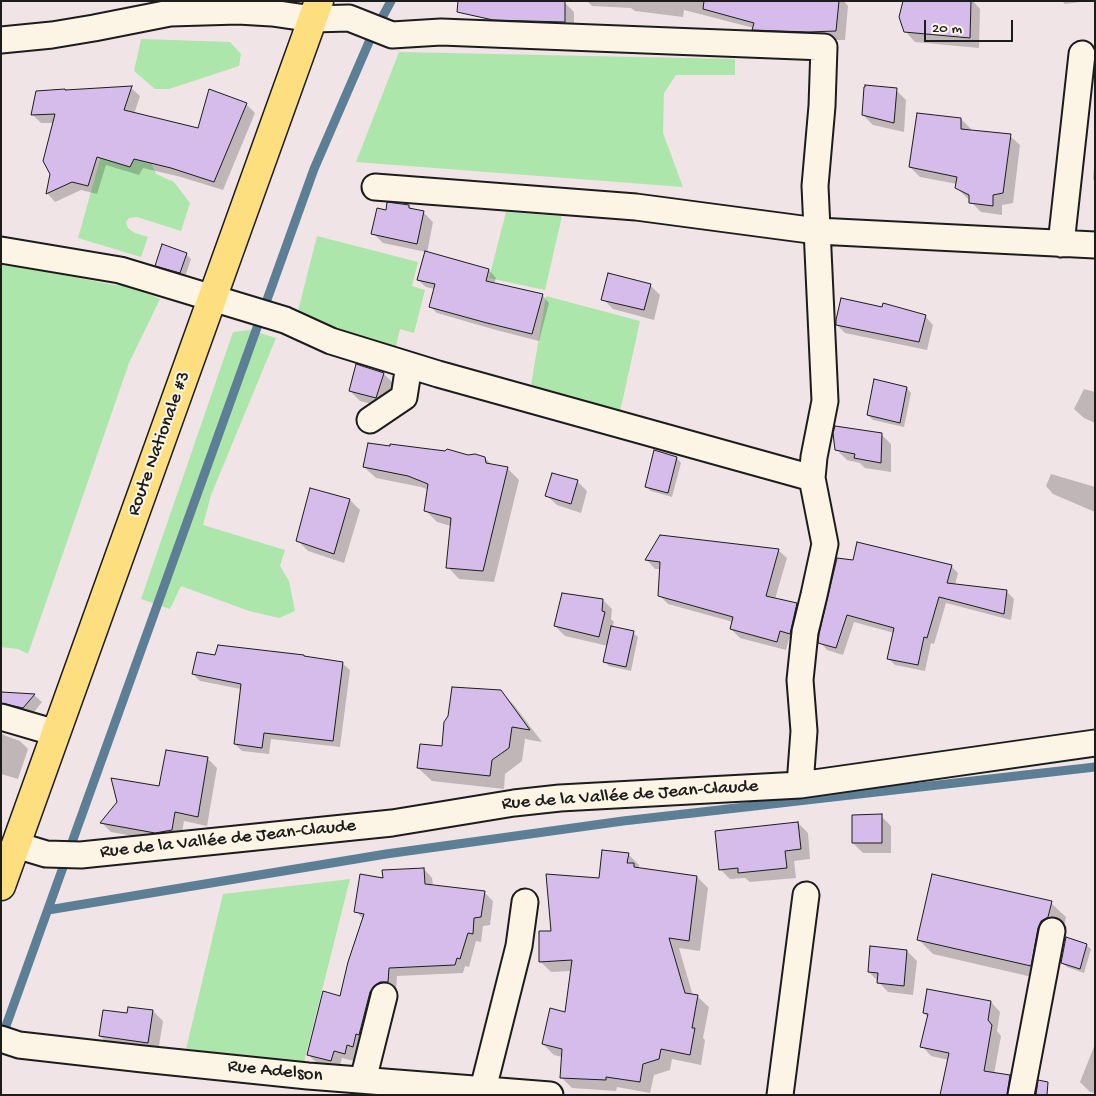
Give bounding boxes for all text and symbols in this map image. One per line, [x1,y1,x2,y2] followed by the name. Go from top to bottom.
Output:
[926,10,1015,42] scale bar
[932,20,962,38] text: 20 m
[123,369,197,519] street label: Route Nationale #3
[501,776,759,816] street label: Rue de la Vallée de Jean-Claude
[99,815,357,865] street label: Rue de la Vallée de Jean-Claude
[226,1056,324,1088] street label: Rue Adelson

